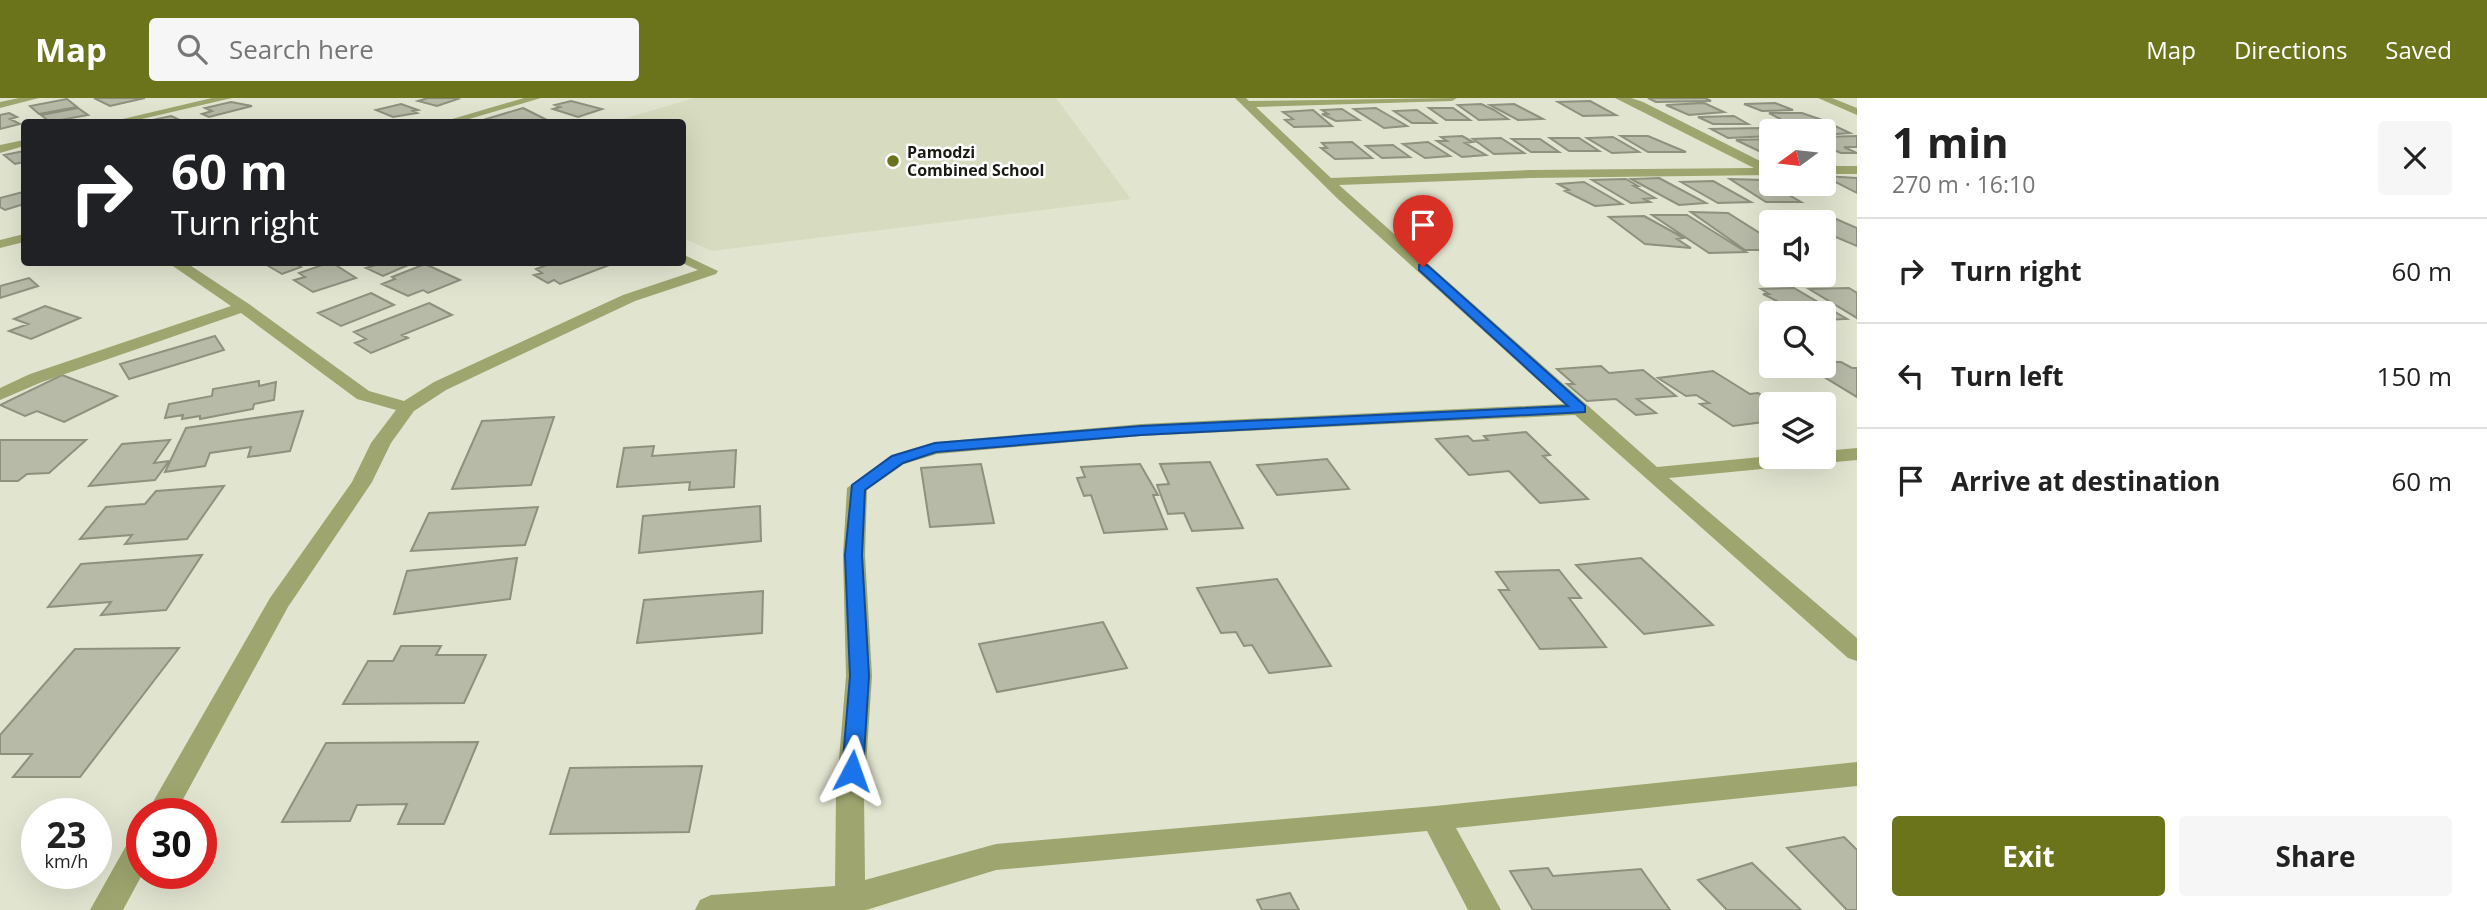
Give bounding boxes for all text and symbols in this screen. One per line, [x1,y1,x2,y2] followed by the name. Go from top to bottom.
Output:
[149,18,639,81] search box
[35,27,107,72] text: Map
[173,30,211,68] icon: search
[229,31,374,67] text: Search here
[2146,33,2196,66] text: Map
[2234,33,2347,66] text: Directions
[2385,33,2452,66] text: Saved
[1892,113,2009,170] text: 1 min
[1759,119,1836,196] north arrow
[1759,119,1836,469] map controls
[2378,121,2452,195] button: close
[171,138,288,204] text: 60 m
[907,141,1044,181] place label: Pamodzi Combined School
[56,147,147,238] icon: right
[885,153,901,169] marker: Pamodzi Combined School
[1892,168,2035,200] text: 270 m · 16:10
[1393,195,1453,267] pin
[171,201,319,244] text: Turn right
[1404,206,1442,244] icon: arrive
[1759,210,1836,287] button: sound
[1892,252,1930,290] icon: right
[1951,253,2082,289] text: Turn right
[2391,253,2452,289] text: 60 m
[1759,301,1836,378] button: search
[1892,357,1930,395] icon: left
[1951,358,2063,394] text: Turn left
[2377,358,2452,394] text: 150 m
[1759,392,1836,469] button: layers
[1892,462,1930,500] icon: arrive
[1951,463,2220,499] text: Arrive at destination
[2391,463,2452,499] text: 60 m
[815,734,889,808] position arrow
[126,798,217,889] speed limit sign: 30
[46,811,87,858] text: 23
[1892,816,2165,896] button: Exit
[2179,816,2452,896] button: Share
[45,849,88,873] text: km/h

